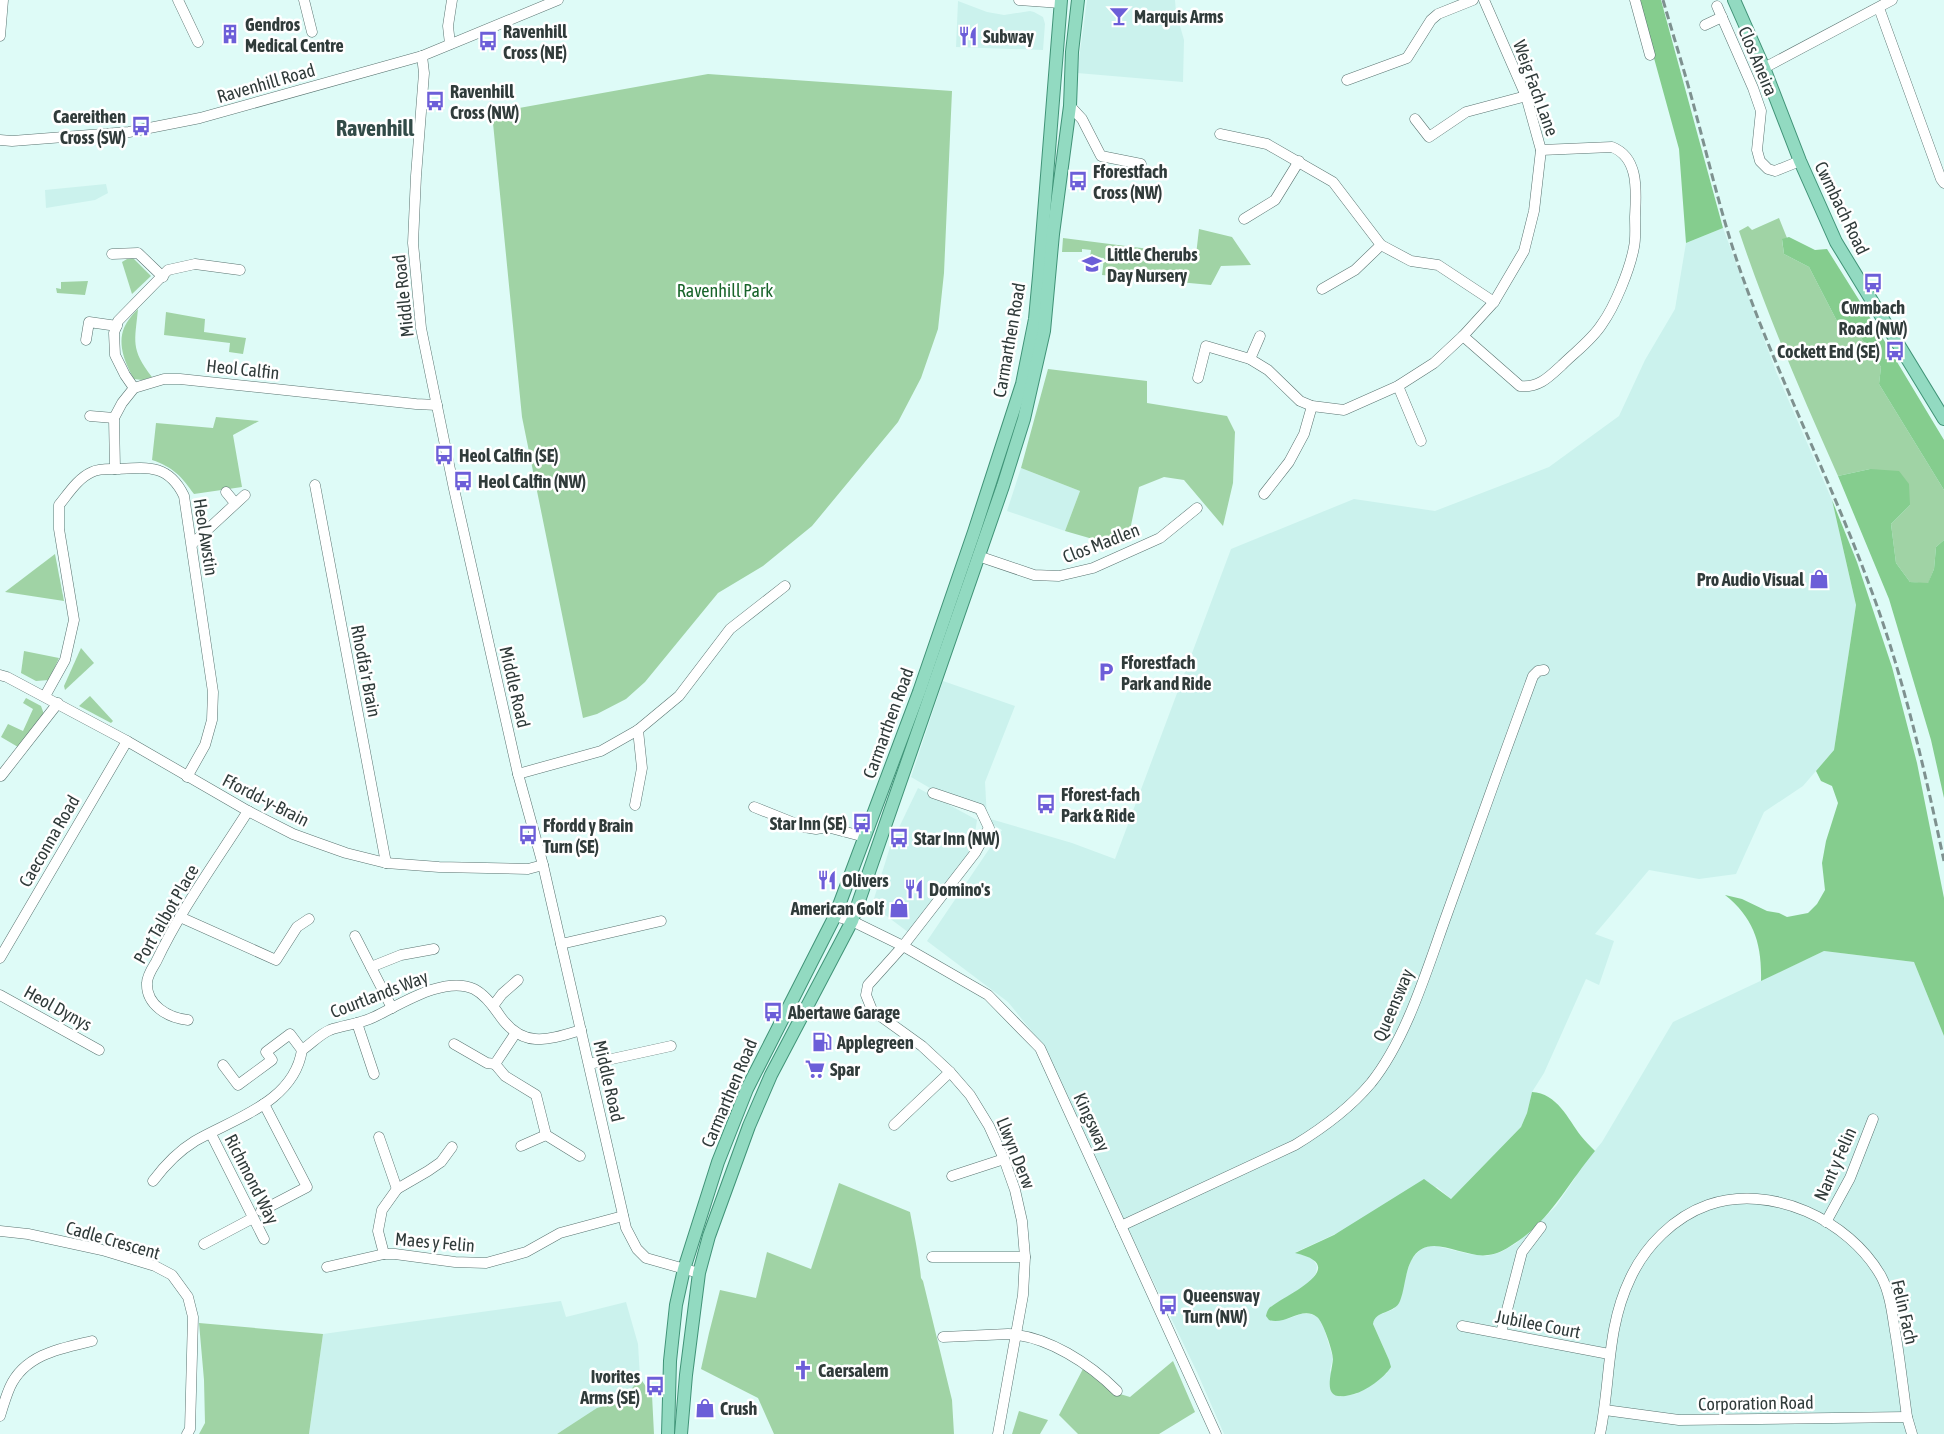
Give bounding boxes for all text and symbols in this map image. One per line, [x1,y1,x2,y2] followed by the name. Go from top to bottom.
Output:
[1108,5,1130,27] bar icon: Marquis Arms
[1134,6,1224,27] place label: Marquis Arms
[245,14,344,56] place label: Gendros Medical Centre
[503,21,567,63] place label: Ravenhill Cross (NE)
[219,23,241,45] building icon: Gendros Medical Centre
[1734,23,1782,99] street label: Clos Aneira
[957,25,979,47] restaurant icon: Subway
[983,26,1035,47] place label: Subway
[477,30,499,52] bus stop icon: Ravenhill Cross (NE)
[1509,37,1563,139] street label: Weig Fach Lane
[215,59,317,107] street label: Ravenhill Road
[450,81,519,123] place label: Ravenhill Cross (NW)
[424,90,446,112] bus stop icon: Ravenhill Cross (NW)
[53,106,126,148] place label: Caereithen Cross (SW)
[130,115,152,137] bus stop icon: Caereithen Cross (SW)
[336,115,415,141] district label: Ravenhill
[1810,158,1874,258] street label: Cwmbach Road
[1093,161,1168,203] place label: Fforestfach Cross (NW)
[1067,170,1089,192] bus stop icon: Fforestfach Cross (NW)
[1107,244,1198,286] place label: Little Cherubs Day Nursery
[1081,253,1103,275] school or university icon: Little Cherubs Day Nursery
[388,254,418,338] street label: Middle Road
[1862,272,1884,294] bus stop icon: Cwmbach Road (NW)
[677,280,773,301] park label: Ravenhill Park
[989,281,1029,399] street label: Carmarthen Road
[1838,297,1908,339] place label: Cwmbach Road (NW)
[1884,340,1906,362] bus stop icon: Cockett End (SE)
[1777,341,1880,362] place label: Cockett End (SE)
[205,355,281,383] street label: Heol Calfin
[433,444,455,466] bus stop icon: Heol Calfin (SE)
[459,445,559,466] place label: Heol Calfin (SE)
[452,470,474,492] bus stop icon: Heol Calfin (NW)
[478,471,586,492] place label: Heol Calfin (NW)
[190,497,222,577] street label: Heol Awstin
[1060,519,1142,567] street label: Clos Madlen
[1808,568,1830,590] shop icon: Pro Audio Visual
[1697,569,1804,590] place label: Pro Audio Visual
[347,623,385,719] street label: Rhodfa'r Brain
[495,644,535,730] street label: Middle Road
[1121,652,1211,694] place label: Fforestfach Park and Ride
[1095,661,1117,683] parking icon: Fforestfach Park and Ride
[858,665,918,781] street label: Carmarthen Road
[219,769,313,831] street label: Ffordd-y-Brain
[1061,784,1140,826] place label: Fforest-fach Park & Ride
[14,791,84,891] street label: Caeconna Road
[1035,793,1057,815] bus stop icon: Fforest-fach Park & Ride
[851,812,873,834] bus stop icon: Star Inn (SE)
[770,813,847,834] place label: Star Inn (SE)
[543,815,633,857] place label: Ffordd y Brain Turn (SE)
[517,824,539,846] bus stop icon: Ffordd y Brain Turn (SE)
[888,827,910,849] bus stop icon: Star Inn (NW)
[914,828,1000,849] place label: Star Inn (NW)
[129,861,203,967] street label: Port Talbot Place
[816,869,838,891] restaurant icon: Olivers
[842,870,889,891] place label: Olivers
[903,878,925,900] restaurant icon: Domino's
[929,879,991,900] place label: Domino's
[888,897,910,919] shop icon: American Golf
[790,898,885,919] place label: American Golf
[327,966,431,1022] street label: Courtlands Way
[1368,966,1418,1044] street label: Queensway
[20,981,96,1035] street label: Heol Dynys
[762,1001,784,1023] bus stop icon: Abertawe Garage
[787,1002,900,1023] place label: Abertawe Garage
[811,1031,833,1053] fuel station icon: Applegreen
[836,1032,914,1053] place label: Applegreen
[697,1036,761,1150] street label: Carmarthen Road
[589,1038,629,1124] street label: Middle Road
[804,1058,826,1080] supermarket icon: Spar
[830,1059,860,1080] place label: Spar
[1069,1089,1115,1155] street label: Kingsway
[992,1114,1040,1192] street label: Llwyn Derw
[1810,1124,1860,1204] street label: Nant y Felin
[220,1131,284,1227] street label: Richmond Way
[64,1217,162,1263] street label: Cadle Crescent
[394,1228,476,1256] street label: Maes y Felin
[1887,1278,1923,1346] street label: Felin Fach
[1183,1285,1260,1327] place label: Queensway Turn (NW)
[1157,1294,1179,1316] bus stop icon: Queensway Turn (NW)
[1494,1305,1582,1343] street label: Jubilee Court
[792,1359,814,1381] church icon: Caersalem
[818,1360,888,1381] place label: Caersalem
[579,1366,641,1408] place label: Ivorites Arms (SE)
[644,1375,666,1397] bus stop icon: Ivorites Arms (SE)
[1698,1391,1814,1415] street label: Corporation Road
[694,1397,716,1419] shop icon: Crush
[720,1398,757,1419] place label: Crush

